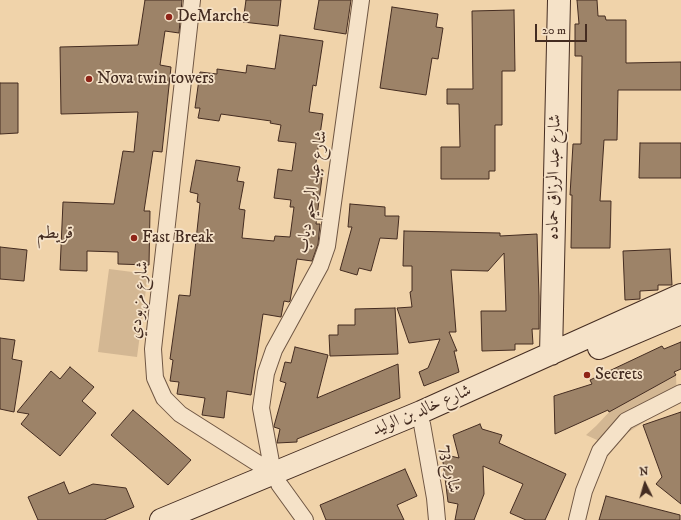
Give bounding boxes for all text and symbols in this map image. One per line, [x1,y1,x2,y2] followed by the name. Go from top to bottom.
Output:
[177,7,249,27] place label: DeMarche
[164,12,174,22] marker: DeMarche
[537,16,589,42] scale bar
[542,23,566,38] text: 20 m
[97,69,214,89] place label: Nova twin towers
[84,74,94,84] marker: Nova twin towers
[544,114,566,240] street label: شارع عبد الرزاق حماده
[293,129,333,255] street label: شارع عبد الرحيم دياب
[37,223,73,245] district label: قريطم
[142,228,214,248] place label: Fast Break
[129,233,139,243] marker: Fast Break
[126,260,154,340] street label: شارع مزبودي
[595,365,643,385] place label: Secrets
[582,370,592,380] marker: Secrets
[369,381,475,441] street label: شارع خالد بن الوليد
[435,443,463,495] street label: شارع 73
[625,464,665,504] north arrow
[639,465,649,479] text: N

